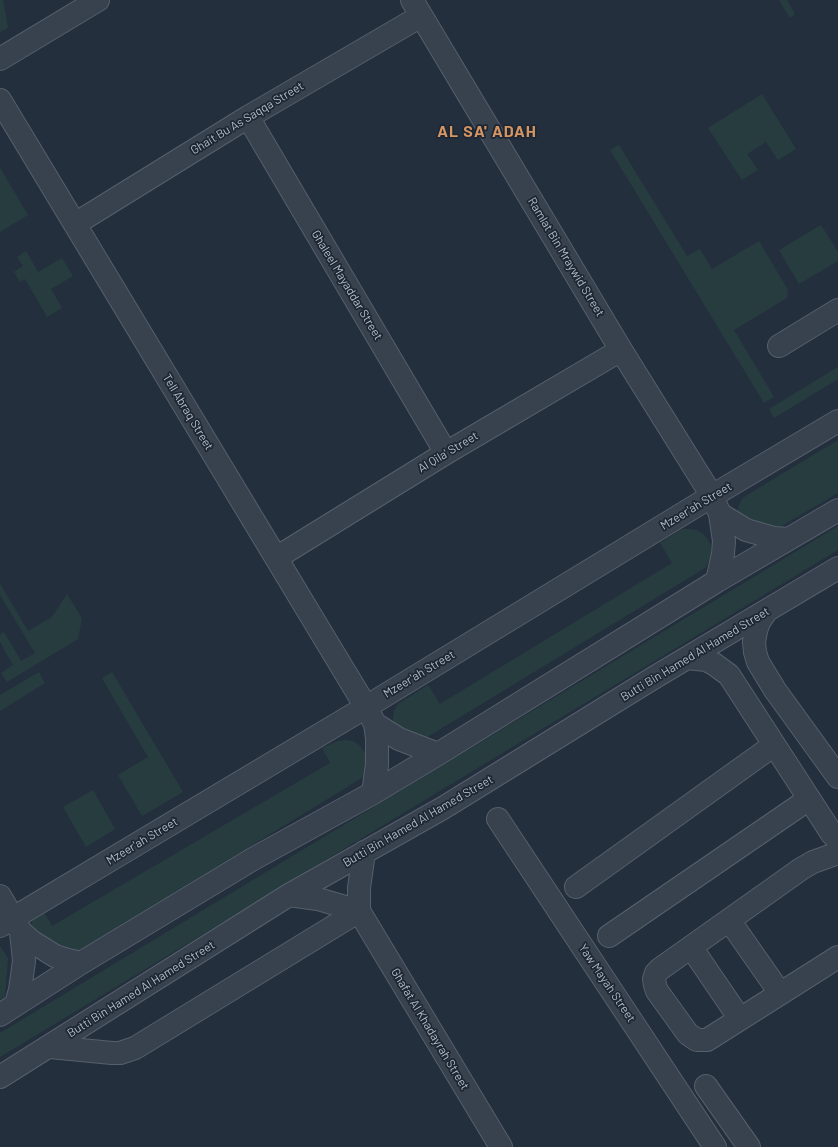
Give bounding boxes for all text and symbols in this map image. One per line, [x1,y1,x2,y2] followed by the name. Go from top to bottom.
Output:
[188,79,306,157] street label: Ghait Bu As Saqqa Street
[437,122,537,142] district label: AL SA' ADAH
[525,195,607,319] street label: Ramlat Bin Mraywid Street
[308,227,386,343] street label: Ghaleel Mayaddar Street
[160,371,216,453] street label: Tell Abraq Street
[415,428,481,476] street label: Al Qila' Street
[658,479,734,533] street label: Mzeer'ah Street
[618,604,772,704] street label: Butti Bin Hamed Al Hamed Street
[381,647,457,701] street label: Mzeer'ah Street
[340,772,496,870] street label: Butti Bin Hamed Al Hamed Street
[104,814,180,868] street label: Mzeer'ah Street
[65,938,217,1040] street label: Butti Bin Hamed Al Hamed Street
[576,941,638,1025] street label: Yaw Mayah Street
[388,966,472,1092] street label: Ghafat Al Khadayrah Street

